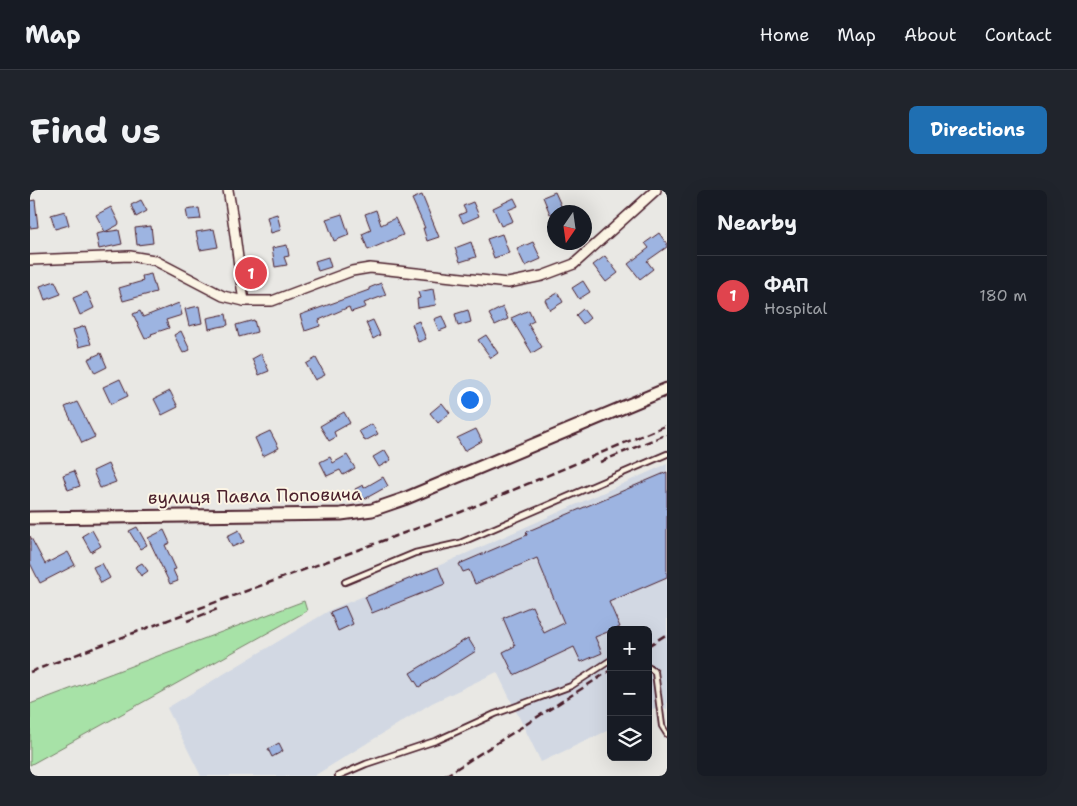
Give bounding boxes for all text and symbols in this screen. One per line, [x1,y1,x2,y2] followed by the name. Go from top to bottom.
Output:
[25,19,81,51] text: Map
[760,23,809,47] text: Home
[837,23,876,47] text: Map
[904,23,957,47] text: About
[985,23,1052,47] text: Contact
[909,106,1047,154] button: Directions
[30,107,161,154] text: Find us
[547,205,592,250] north arrow
[717,209,797,237] text: Nearby
[235,254,267,292] pin: 1
[764,273,809,298] text: ФАП
[729,285,737,306] text: 1
[979,285,1027,306] text: 180 m
[764,298,827,319] text: Hospital
[457,387,483,413] your location
[148,482,362,510] street label: вулиця Павла Поповича
[607,626,652,761] map controls
[607,626,652,671] button: +
[607,671,652,716] button: −
[607,716,652,761] button: layers

